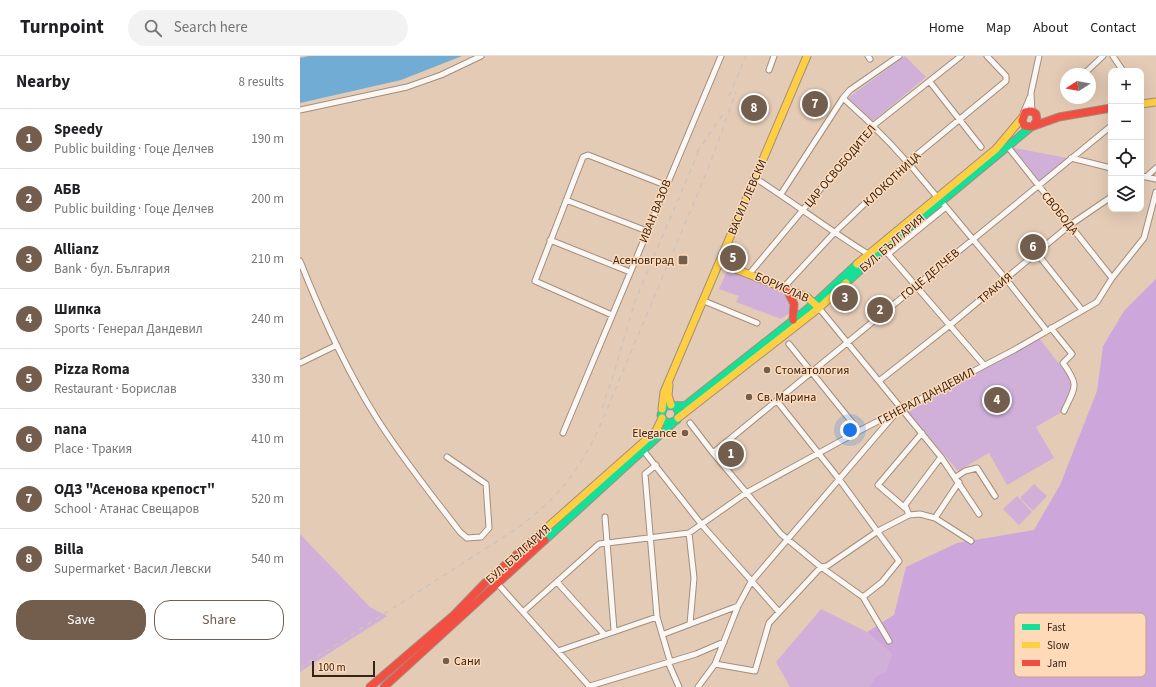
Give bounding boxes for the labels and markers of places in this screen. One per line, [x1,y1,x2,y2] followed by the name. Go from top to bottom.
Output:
[802,89,828,119] pin: 7
[741,93,767,123] pin: 8
[1020,232,1046,262] pin: 6
[720,243,746,273] pin: 5
[613,252,675,269] place label: Асеновград
[677,254,689,266] marker: Асеновград
[832,283,858,313] pin: 3
[867,295,893,325] pin: 2
[775,362,850,379] place label: Стоматология
[762,365,772,375] marker: Стоматология
[984,385,1010,415] pin: 4
[757,389,816,406] place label: Св. Марина
[744,392,754,402] marker: Св. Марина
[632,425,677,442] place label: Elegance
[680,428,690,438] marker: Elegance
[718,439,744,469] pin: 1
[454,653,480,670] place label: Сани
[441,656,451,666] marker: Сани

